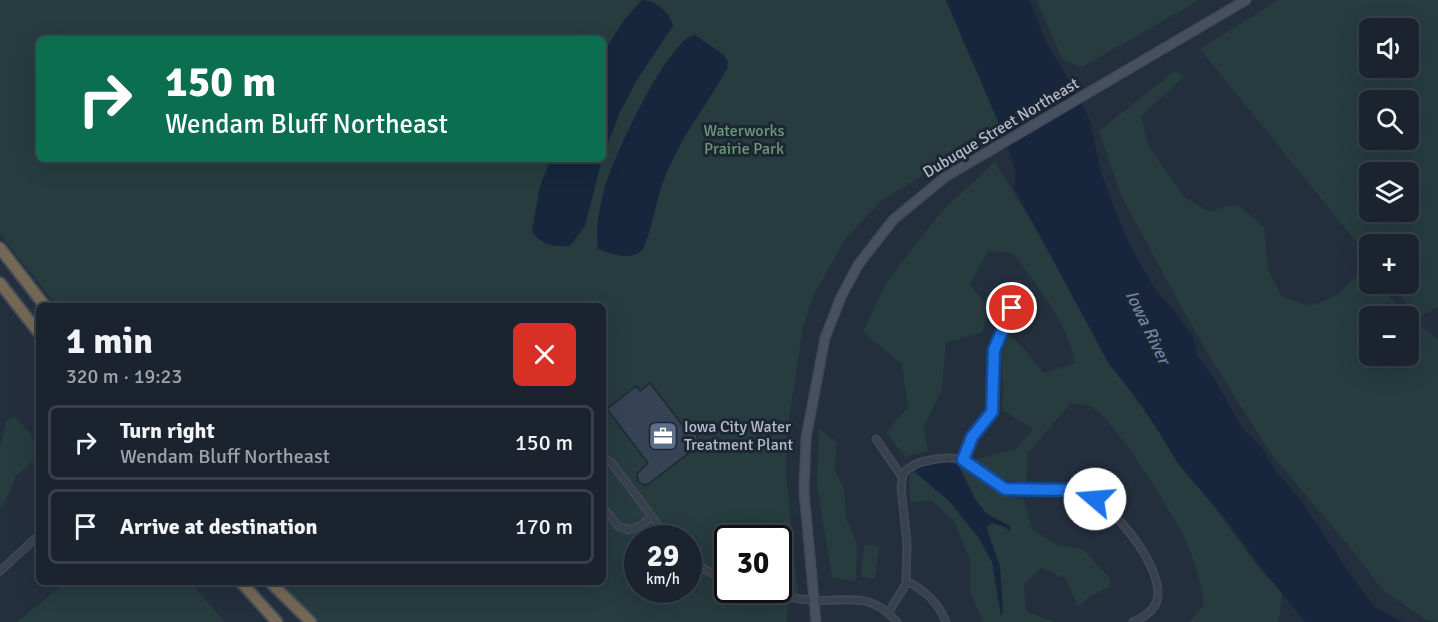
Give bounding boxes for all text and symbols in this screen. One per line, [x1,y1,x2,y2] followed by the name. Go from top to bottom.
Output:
[1359,18,1419,366] map controls
[1359,18,1419,78] button: sound
[165,57,276,108] text: 150 m
[66,60,144,138] icon: right
[919,73,1083,183] street label: Dubuque Street Northeast
[1359,90,1419,150] button: search
[165,108,448,141] text: Wendam Bluff Northeast
[703,121,785,159] park label: Waterworks Prairie Park
[1359,162,1419,222] button: layers
[1359,234,1419,294] button: +
[986,282,1037,333] pin
[1121,286,1176,370] water label: Iowa River
[995,291,1028,324] icon: arrive
[1359,306,1419,366] button: −
[66,319,153,364] text: 1 min
[513,323,576,386] button: close
[66,364,182,389] text: 320 m · 19:23
[120,417,215,444] text: Turn right
[684,417,793,455] place label: Iowa City Water Treatment Plant
[647,420,679,452] office icon: Iowa City Water Treatment Plant
[69,426,102,459] icon: right
[515,429,573,456] text: 150 m
[120,444,330,469] text: Wendam Bluff Northeast
[1063,467,1127,531] position arrow
[69,510,102,543] icon: arrive
[120,513,317,540] text: Arrive at destination
[515,513,573,540] text: 170 m
[714,525,792,603] speed limit sign: 30
[647,538,679,575] text: 29
[646,570,680,588] text: km/h

